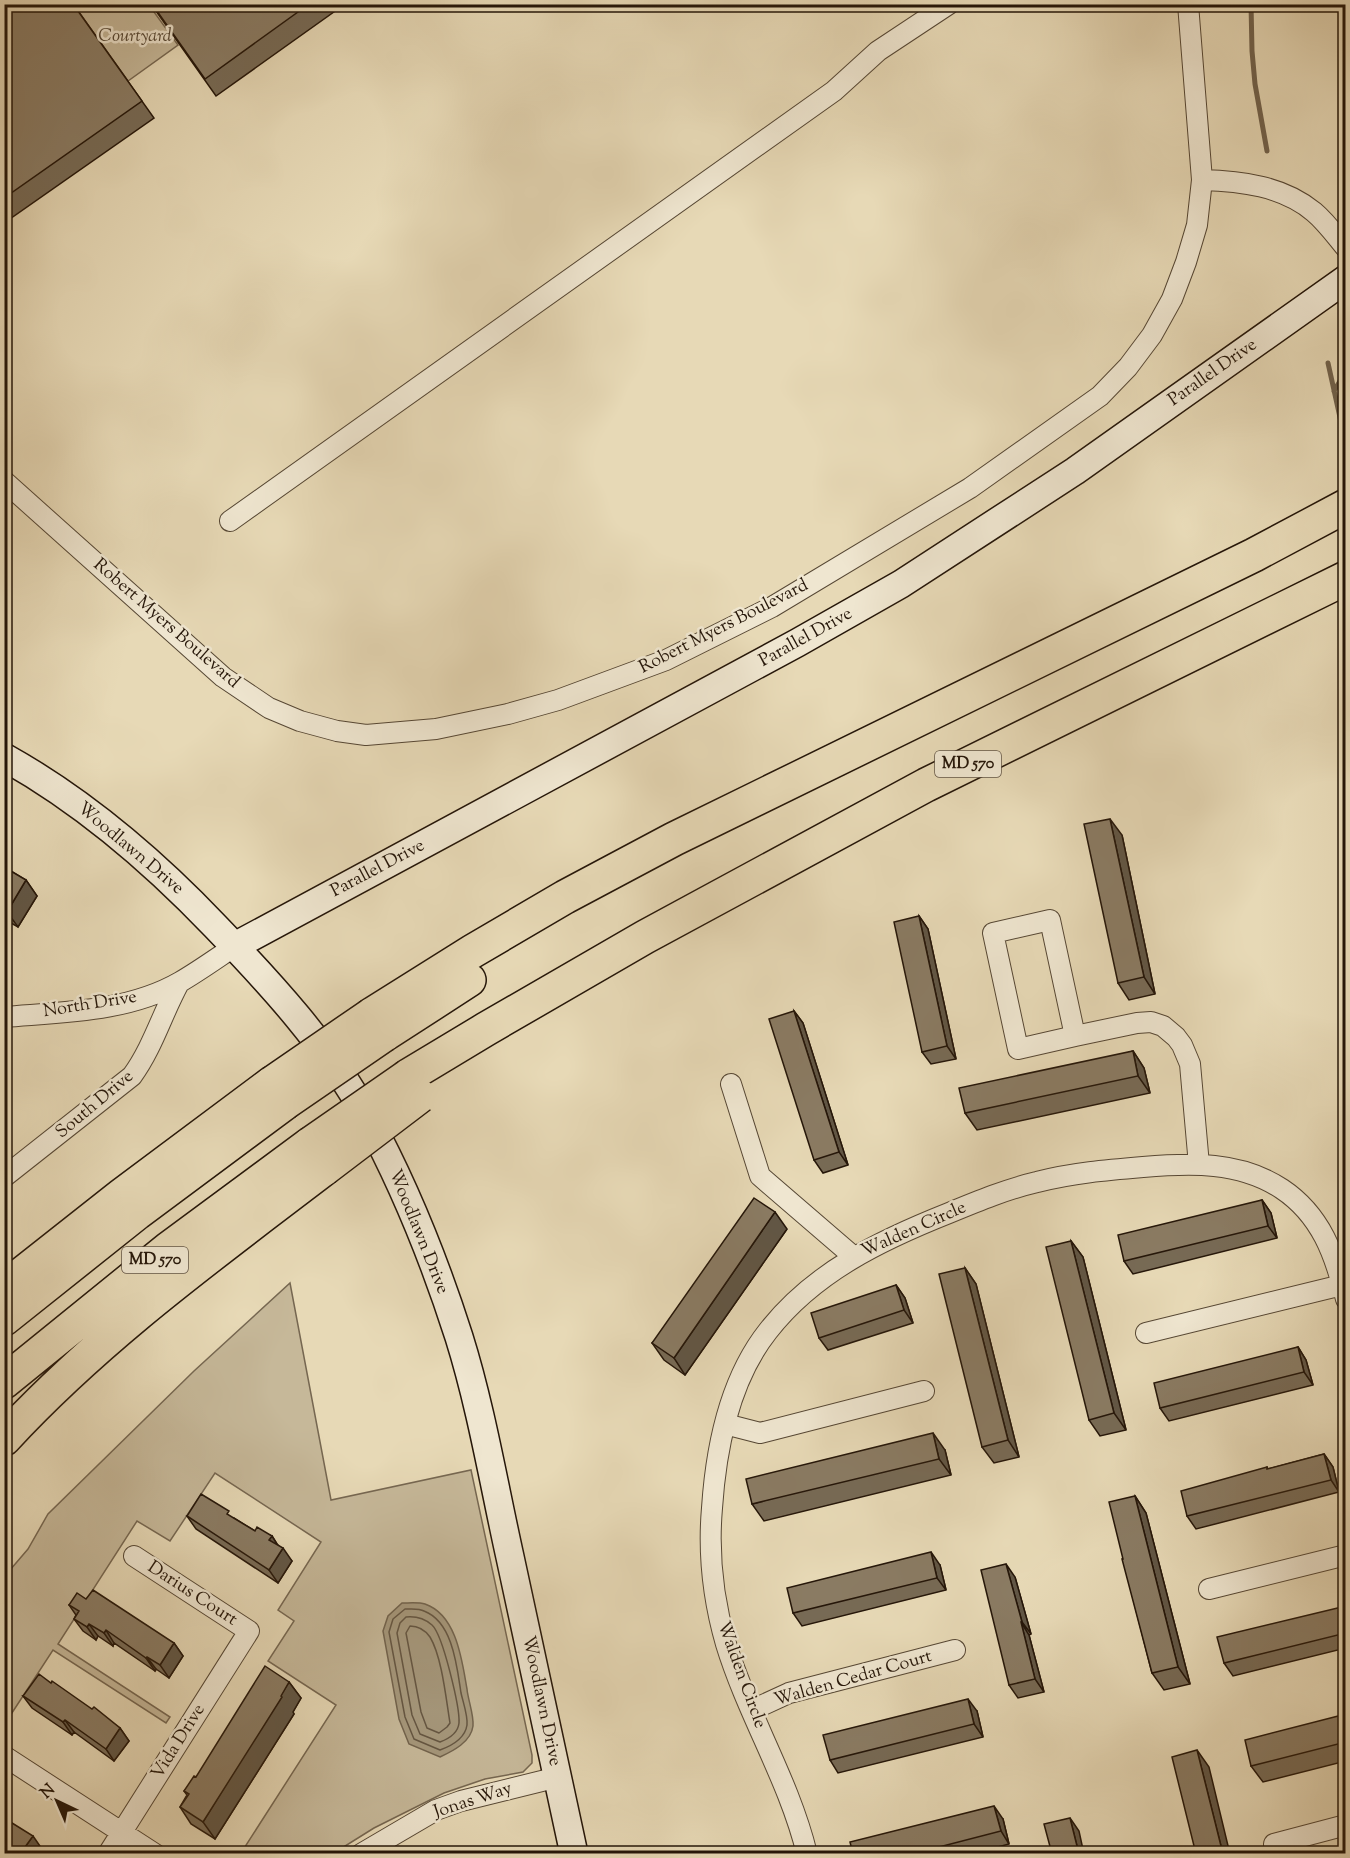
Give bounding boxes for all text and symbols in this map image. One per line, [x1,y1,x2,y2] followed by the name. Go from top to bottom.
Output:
[98,24,172,50] park label: Courtyard
[1163,333,1263,413] street label: Parallel Drive
[87,553,245,695] street label: Robert Myers Boulevard
[635,573,813,681] street label: Robert Myers Boulevard
[755,602,857,674] street label: Parallel Drive
[935,751,1001,777] road number: MD 570
[71,796,189,902] street label: Woodlawn Drive
[326,833,430,905] street label: Parallel Drive
[41,985,139,1025] street label: North Drive
[50,1065,140,1145] street label: South Drive
[381,1166,455,1298] street label: Woodlawn Drive
[857,1195,971,1265] street label: Walden Circle
[122,1247,188,1273] road number: MD 570
[142,1555,242,1633] street label: Darius Court
[710,1618,772,1732] street label: Walden Circle
[515,1634,567,1768] street label: Woodlawn Drive
[771,1644,935,1714] street label: Walden Cedar Court
[146,1699,212,1785] street label: Vida Drive
[27,1771,87,1831] north arrow
[430,1776,515,1826] street label: Jonas Way
[36,1779,61,1805] text: N

